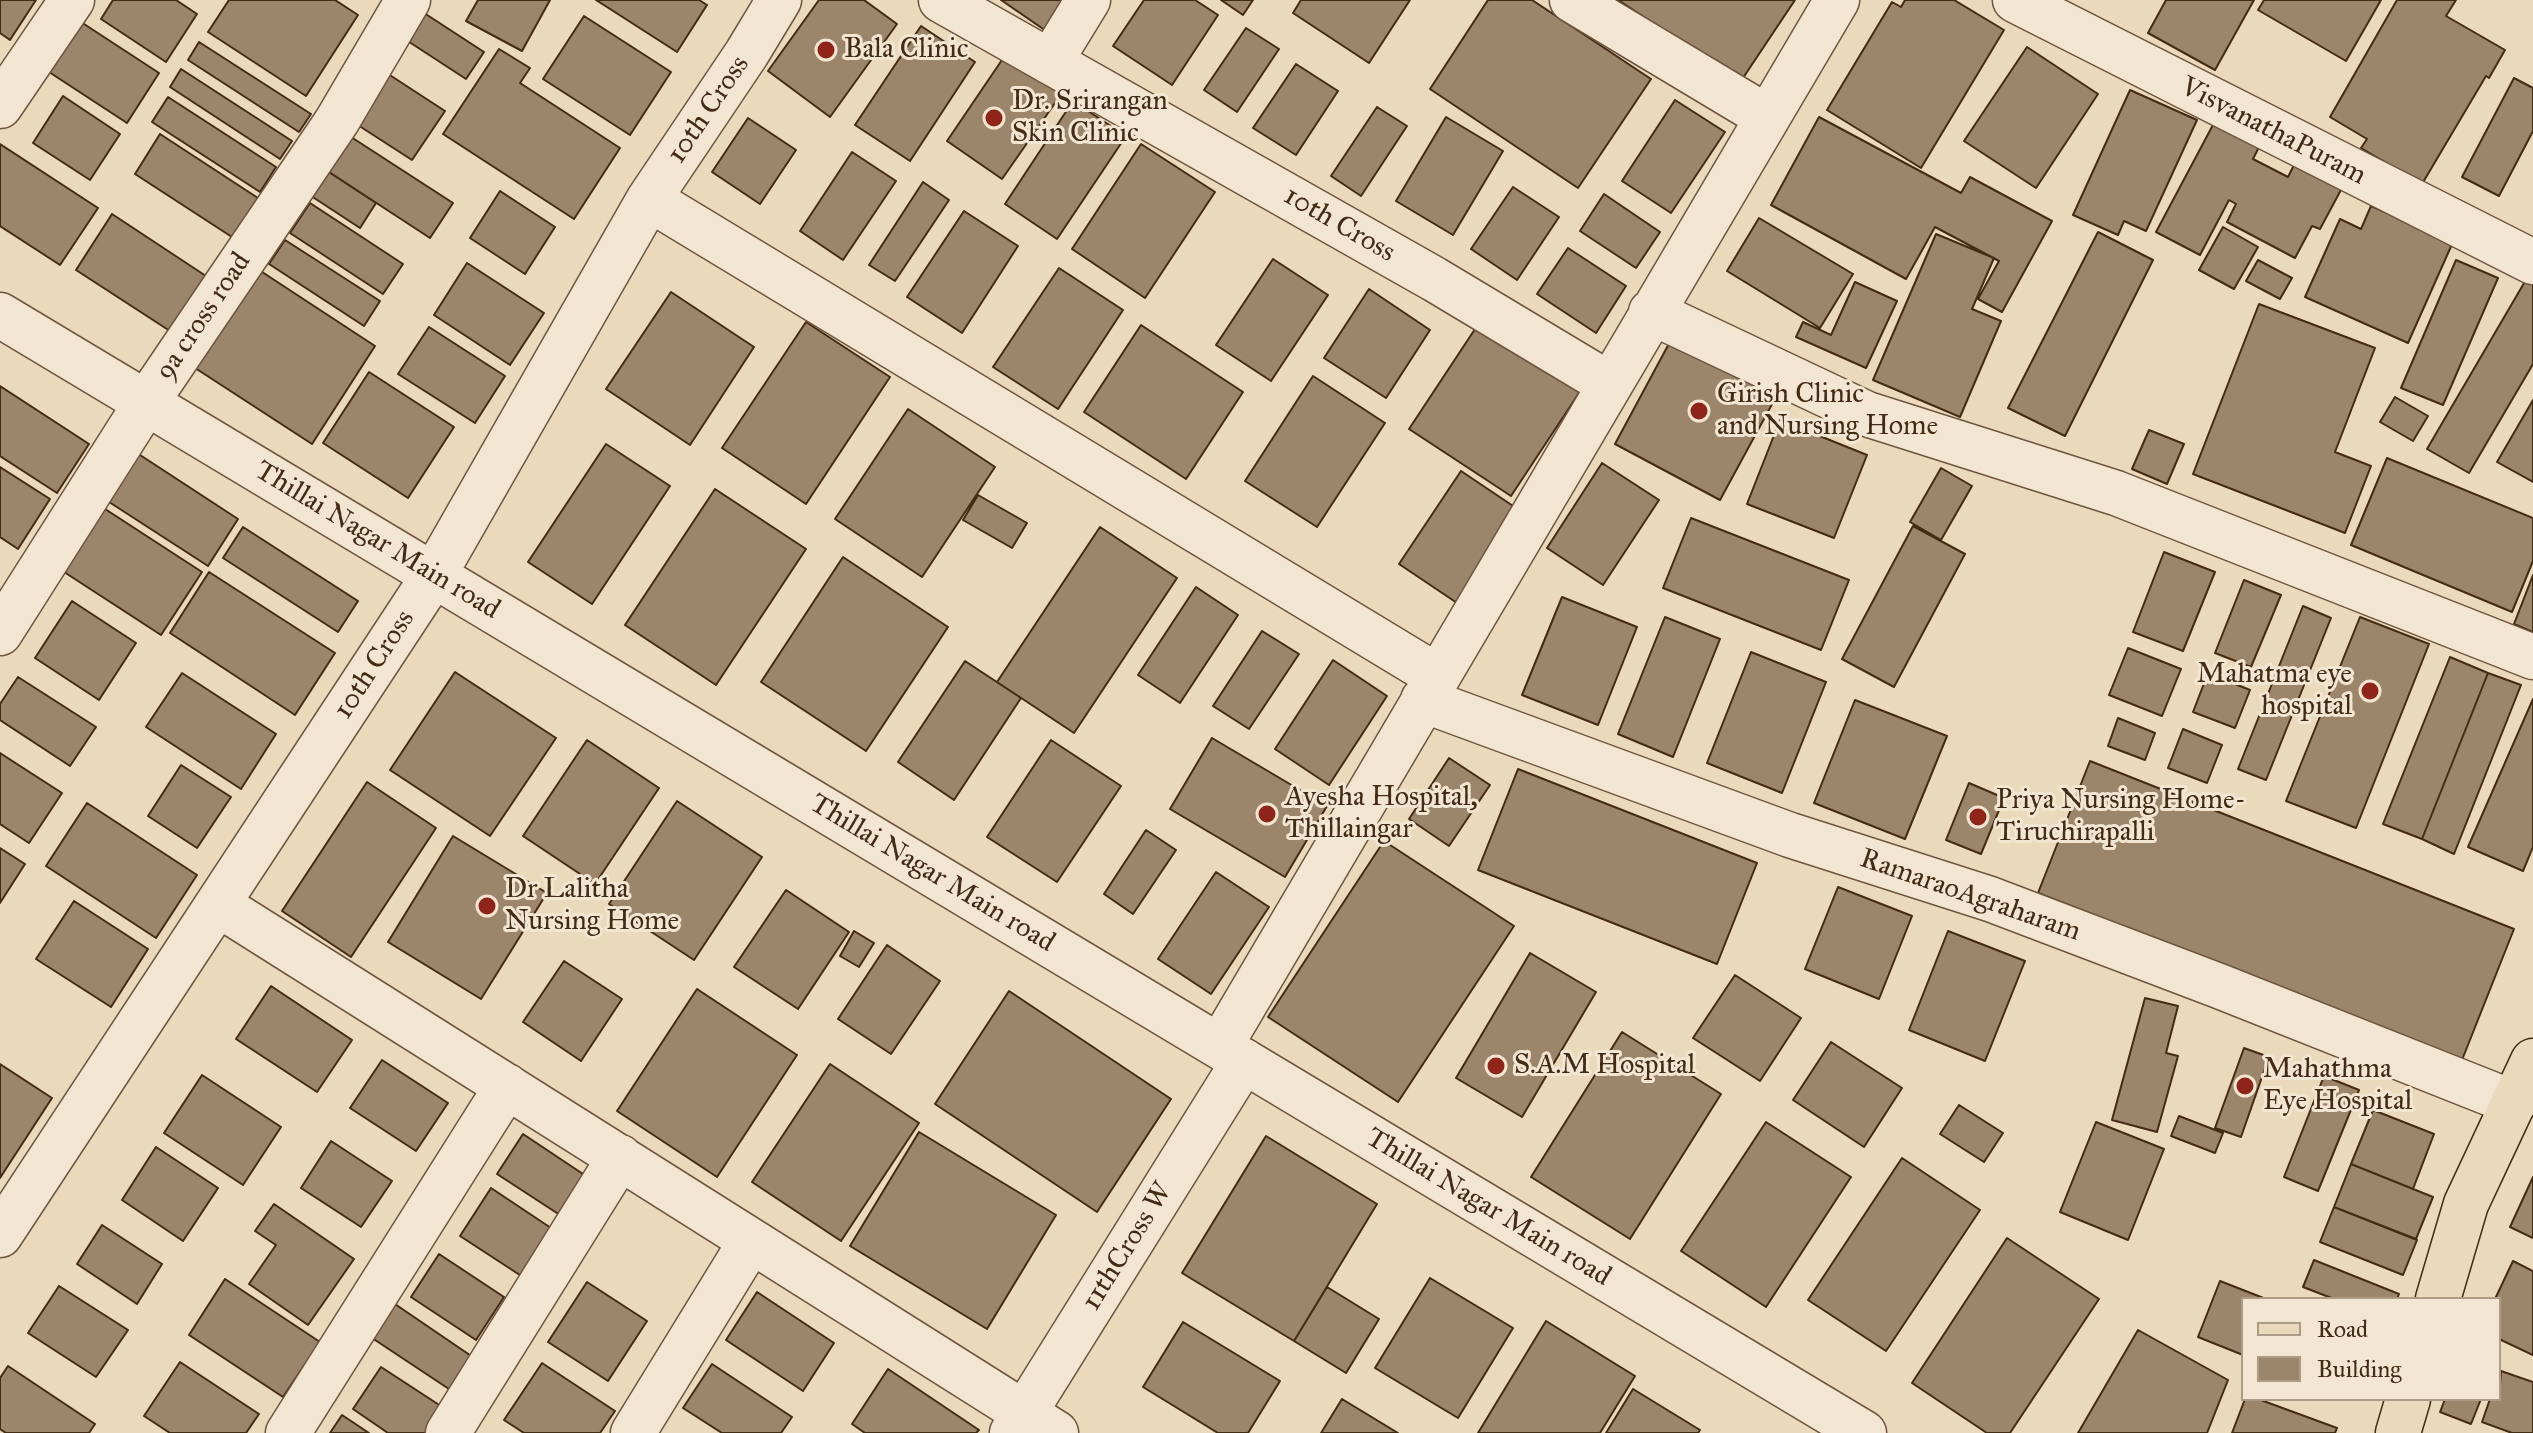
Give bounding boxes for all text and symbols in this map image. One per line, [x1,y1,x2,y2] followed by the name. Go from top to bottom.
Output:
[844,33,969,67] place label: Bala Clinic
[815,39,837,61] marker: Bala Clinic
[661,50,757,170] street label: 10th Cross
[2175,71,2371,193] street label: VisvanathaPuram
[1012,85,1168,151] place label: Dr. Srirangan Skin Clinic
[983,107,1005,129] marker: Dr. Srirangan Skin Clinic
[1277,180,1401,270] street label: 10th Cross
[149,247,259,387] street label: 9a cross road
[1717,378,1938,444] place label: Girish Clinic and Nursing Home
[1688,400,1710,422] marker: Girish Clinic and Nursing Home
[249,455,505,627] street label: Thillai Nagar Main road
[327,604,423,726] street label: 10th Cross
[2197,658,2352,724] place label: Mahatma eye hospital
[2359,680,2381,702] marker: Mahatma eye hospital
[1285,781,1478,847] place label: Ayesha Hospital, Thillaingar
[1996,784,2246,850] place label: Priya Nursing Home- Tiruchirapalli
[804,788,1060,960] street label: Thillai Nagar Main road
[1256,803,1278,825] marker: Ayesha Hospital, Thillaingar
[1967,806,1989,828] marker: Priya Nursing Home- Tiruchirapalli
[1855,843,2085,949] street label: RamaraoAgraharam
[505,873,679,939] place label: Dr Lalitha Nursing Home
[476,895,498,917] marker: Dr Lalitha Nursing Home
[1514,1049,1695,1083] place label: S.A.M Hospital
[2263,1053,2412,1119] place label: Mahathma Eye Hospital
[1485,1055,1507,1077] marker: S.A.M Hospital
[2234,1075,2256,1097] marker: Mahathma Eye Hospital
[1360,1122,1616,1294] street label: Thillai Nagar Main road
[1075,1177,1181,1317] street label: 11thCross W
[2241,1297,2501,1401] legend
[2317,1314,2368,1344] text: Road
[2317,1354,2402,1384] text: Building

